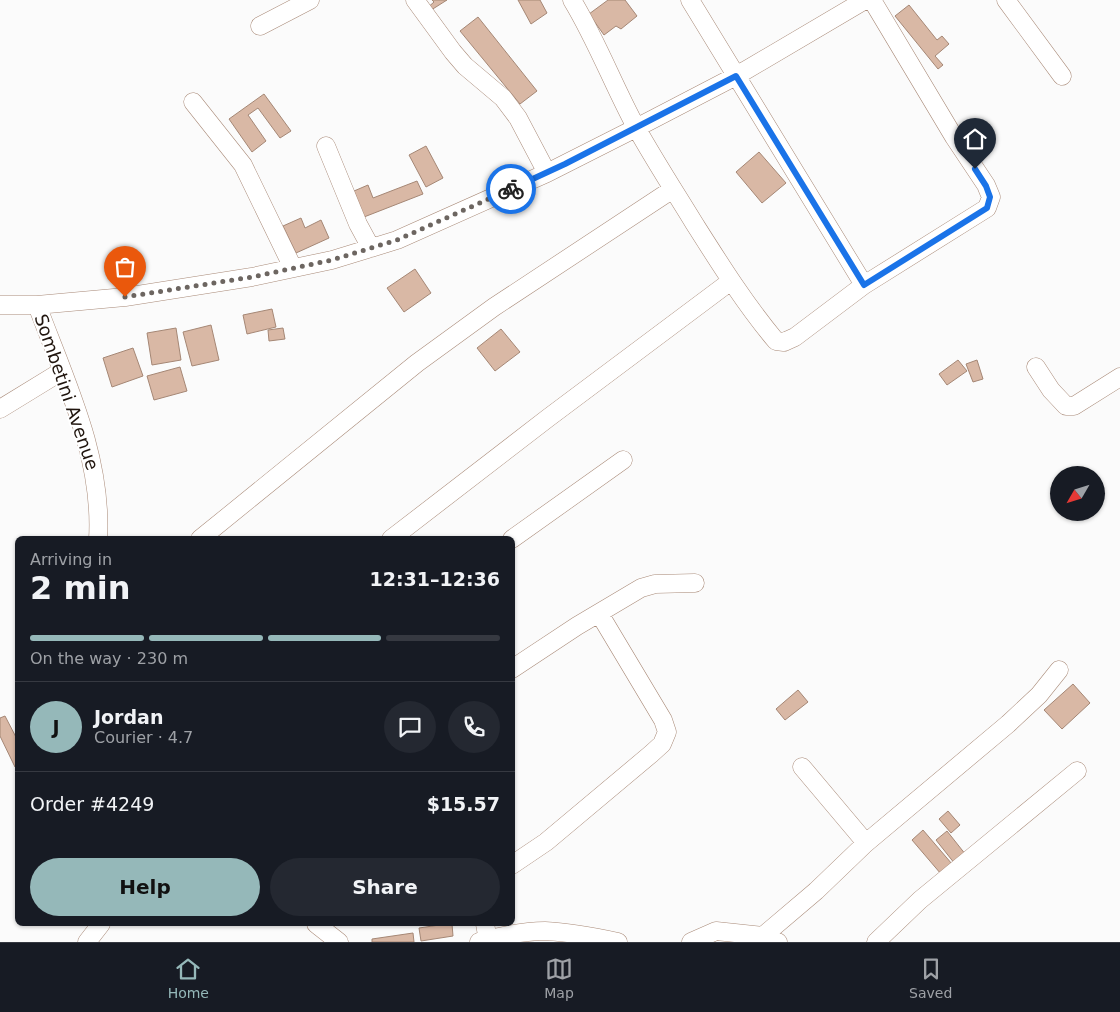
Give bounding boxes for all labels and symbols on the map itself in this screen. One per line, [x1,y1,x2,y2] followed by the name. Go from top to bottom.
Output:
[954,118,996,169] pin
[486,164,536,214] courier
[104,246,146,297] pin
[30,311,104,473] street label: Sombetini Avenue
[1050,466,1105,521] north arrow

